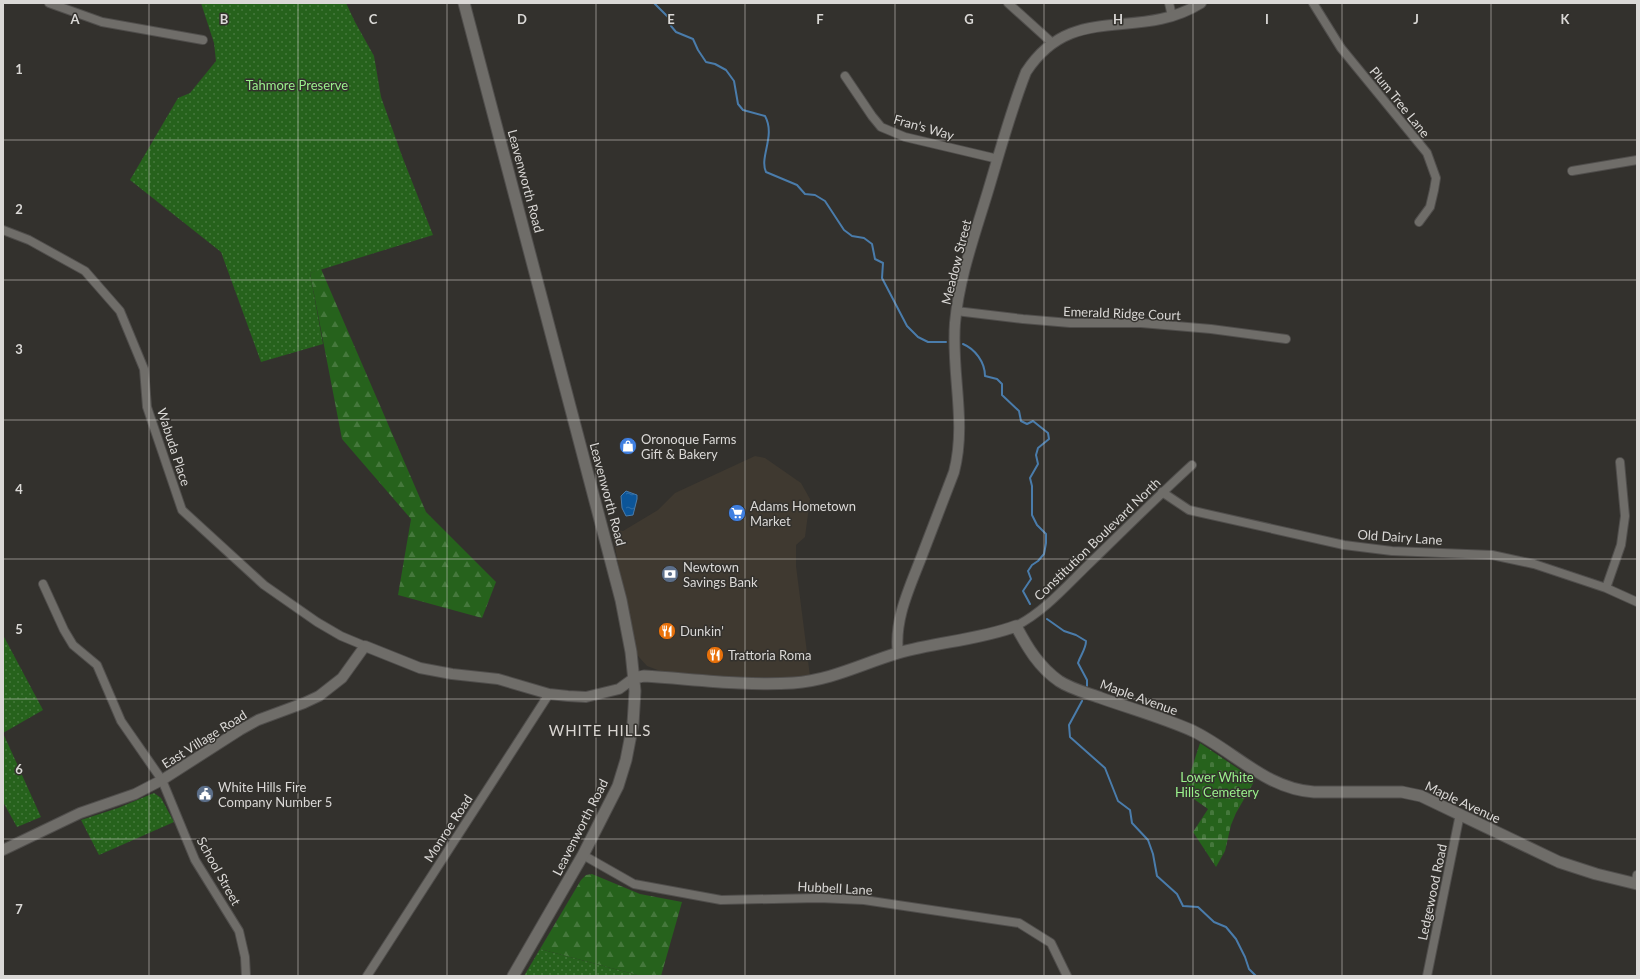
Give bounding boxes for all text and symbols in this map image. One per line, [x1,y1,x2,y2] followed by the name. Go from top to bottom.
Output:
[69,11,80,27] text: A
[220,11,229,27] text: B
[369,11,378,27] text: C
[517,11,527,27] text: D
[667,11,675,27] text: E
[816,11,824,27] text: F
[964,11,974,27] text: G
[1113,11,1123,27] text: H
[1265,11,1269,27] text: I
[1413,11,1419,27] text: J
[1561,11,1571,27] text: K
[15,61,23,77] text: 1
[1366,63,1434,141] street label: Plum Tree Lane
[246,77,348,93] park label: Tahmore Preserve
[892,111,956,143] street label: Fran's Way
[505,128,547,234] street label: Leavenworth Road
[15,201,23,217] text: 2
[938,217,974,306] street label: Meadow Street
[1063,303,1181,323] street label: Emerald Ridge Court
[15,341,23,357] text: 3
[154,406,194,488] street label: Wabuda Place
[641,431,737,462] place label: Oronoque Farms Gift & Bakery
[618,436,638,456] shop icon: Oronoque Farms Gift & Bakery
[587,441,629,547] street label: Leavenworth Road
[1031,474,1163,604] street label: Constitution Boulevard North
[15,481,23,497] text: 4
[750,498,856,529] place label: Adams Hometown Market
[727,503,747,523] supermarket icon: Adams Hometown Market
[1357,526,1443,548] street label: Old Dairy Lane
[683,559,758,590] place label: Newtown Savings Bank
[660,564,680,584] bank icon: Newtown Savings Bank
[15,621,23,637] text: 5
[657,621,677,641] restaurant icon: Dunkin'
[680,623,724,639] place label: Dunkin'
[705,645,725,665] restaurant icon: Trattoria Roma
[728,647,811,663] place label: Trattoria Roma
[1098,676,1180,718] street label: Maple Avenue
[159,706,249,772] street label: East Village Road
[549,721,651,739] district label: WHITE HILLS
[15,761,23,777] text: 6
[1175,769,1259,800] park label: Lower White Hills Cemetery
[549,776,611,878] street label: Leavenworth Road
[1423,778,1503,827] street label: Maple Avenue
[218,779,332,810] place label: White Hills Fire Company Number 5
[195,784,215,804] public building icon: White Hills Fire Company Number 5
[420,791,476,865] street label: Monroe Road
[194,834,245,908] street label: School Street
[1414,842,1450,942] street label: Ledgewood Road
[797,878,873,898] street label: Hubbell Lane
[15,901,23,917] text: 7

